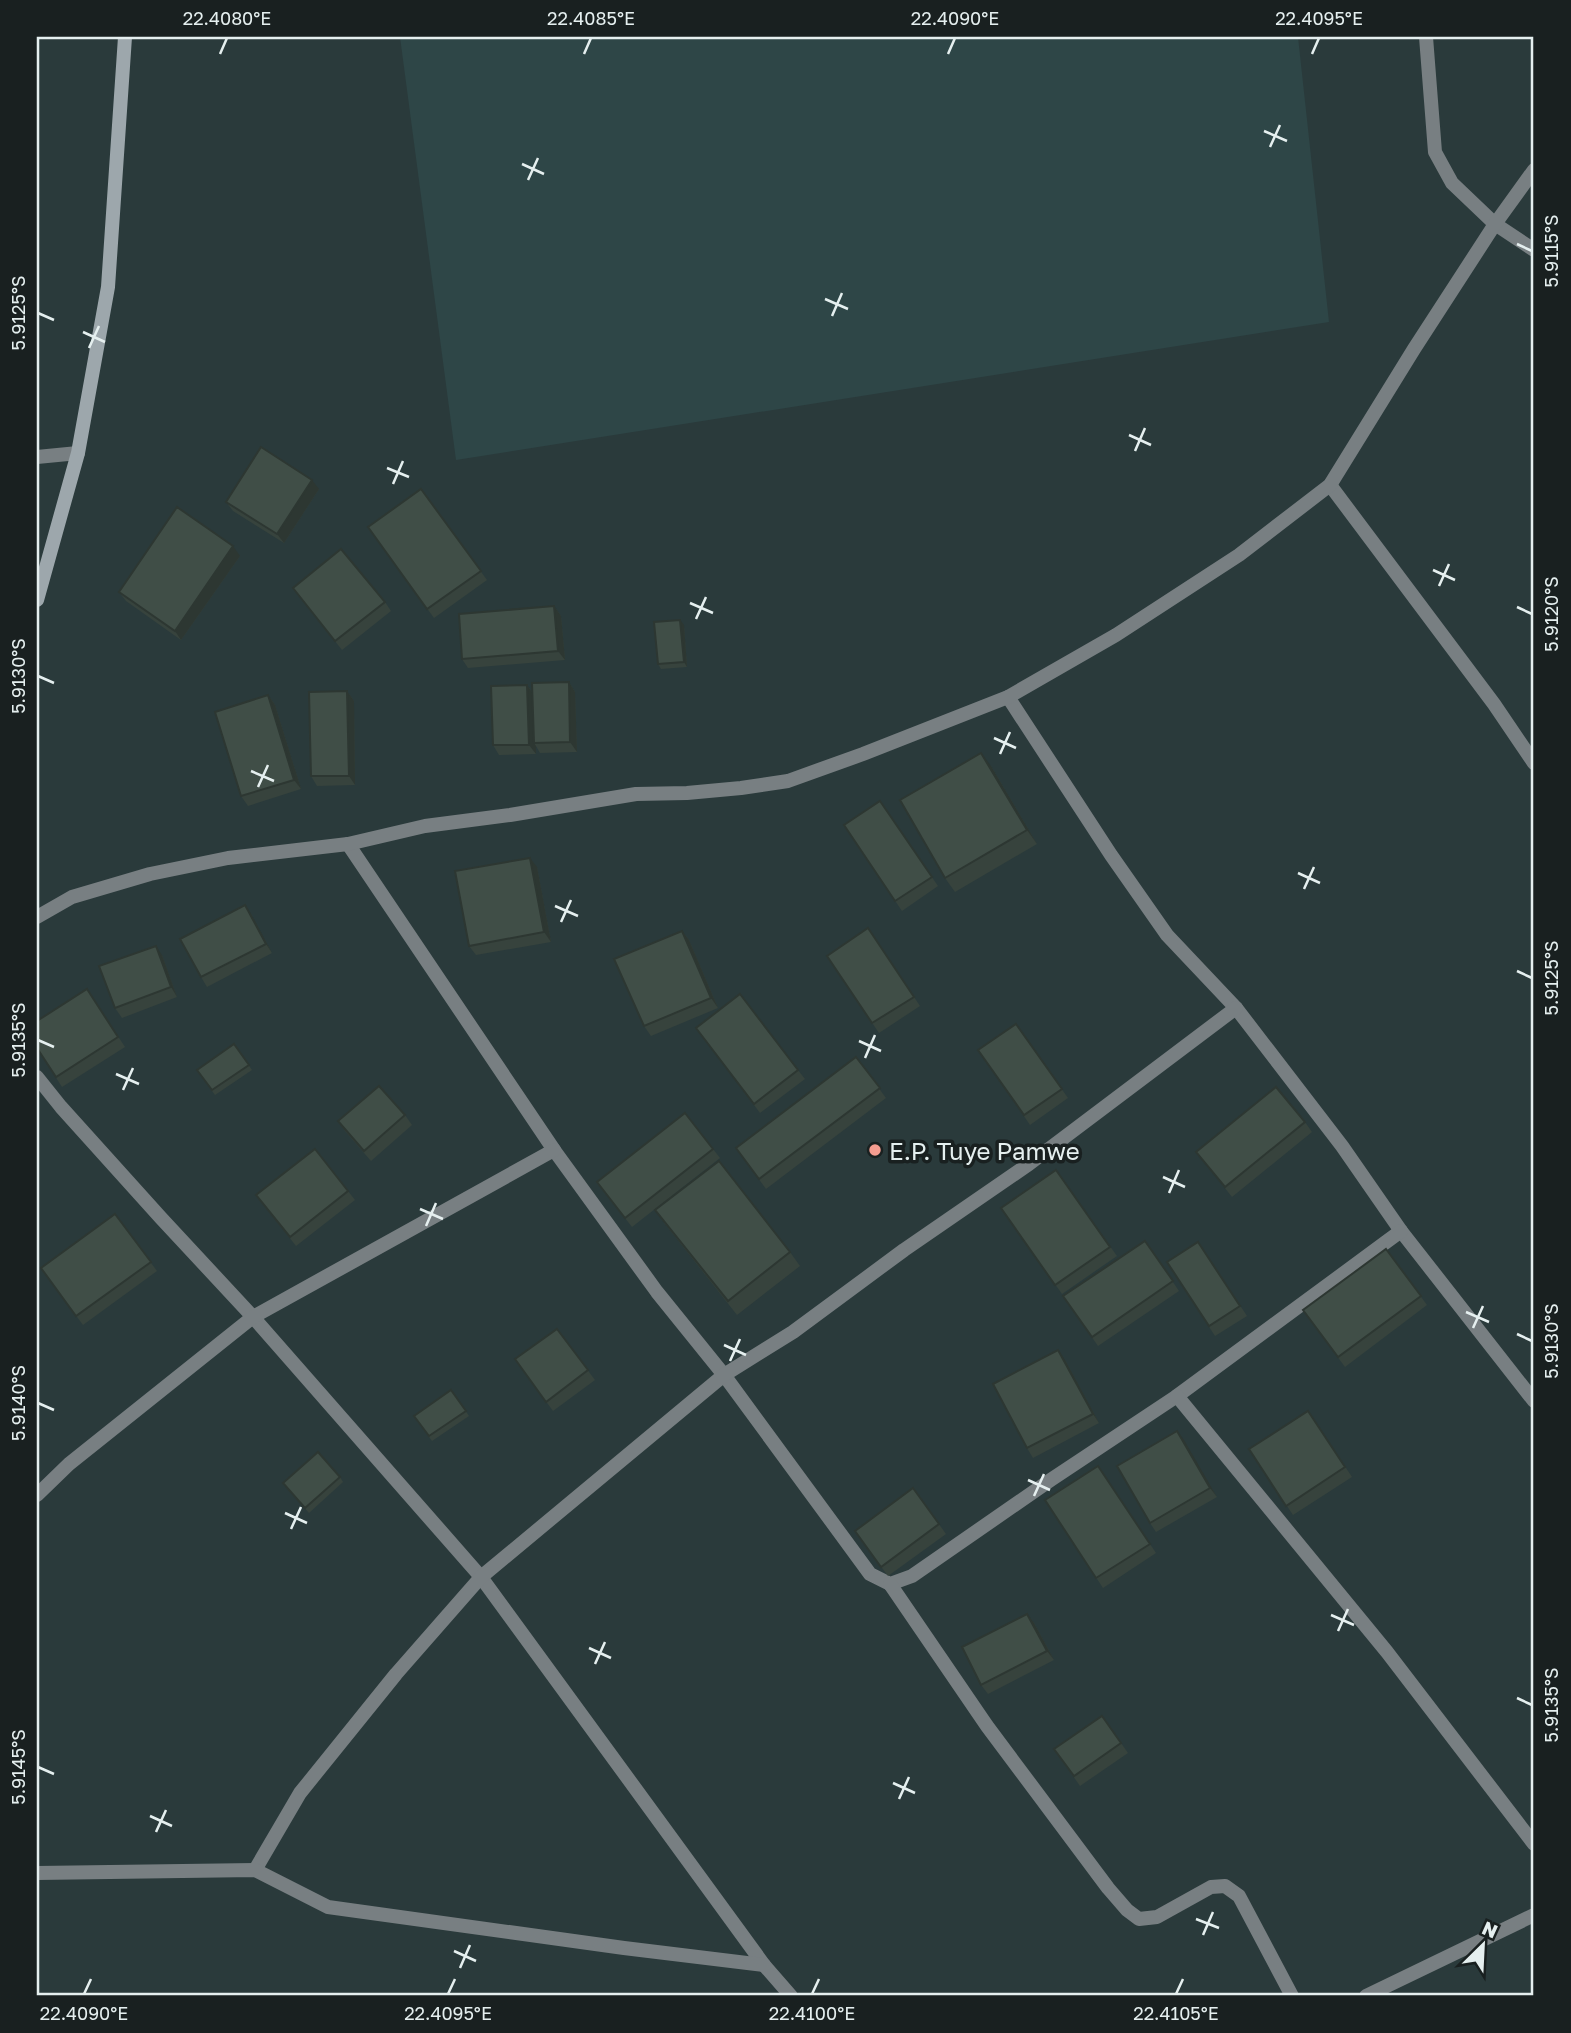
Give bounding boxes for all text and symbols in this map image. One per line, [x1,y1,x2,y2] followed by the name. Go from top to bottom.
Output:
[183,7,271,29] text: 22.4080°E
[547,7,635,29] text: 22.4085°E
[911,7,999,29] text: 22.4090°E
[1275,7,1363,29] text: 22.4095°E
[1540,214,1562,288] text: 5.9115°S
[7,276,29,350] text: 5.9125°S
[1540,576,1562,652] text: 5.9120°S
[7,638,29,714] text: 5.9130°S
[1540,941,1562,1015] text: 5.9125°S
[7,1003,29,1077] text: 5.9135°S
[889,1136,1080,1165] place label: E.P. Tuye Pamwe
[867,1142,883,1158] marker: E.P. Tuye Pamwe
[1540,1303,1562,1379] text: 5.9130°S
[7,1365,29,1441] text: 5.9140°S
[1540,1668,1562,1742] text: 5.9135°S
[7,1729,29,1805] text: 5.9145°S
[1448,1910,1518,1980] north arrow
[1479,1916,1501,1942] text: N
[40,2002,128,2024] text: 22.4090°E
[404,2002,492,2024] text: 22.4095°E
[769,2002,855,2024] text: 22.4100°E
[1133,2002,1219,2024] text: 22.4105°E

